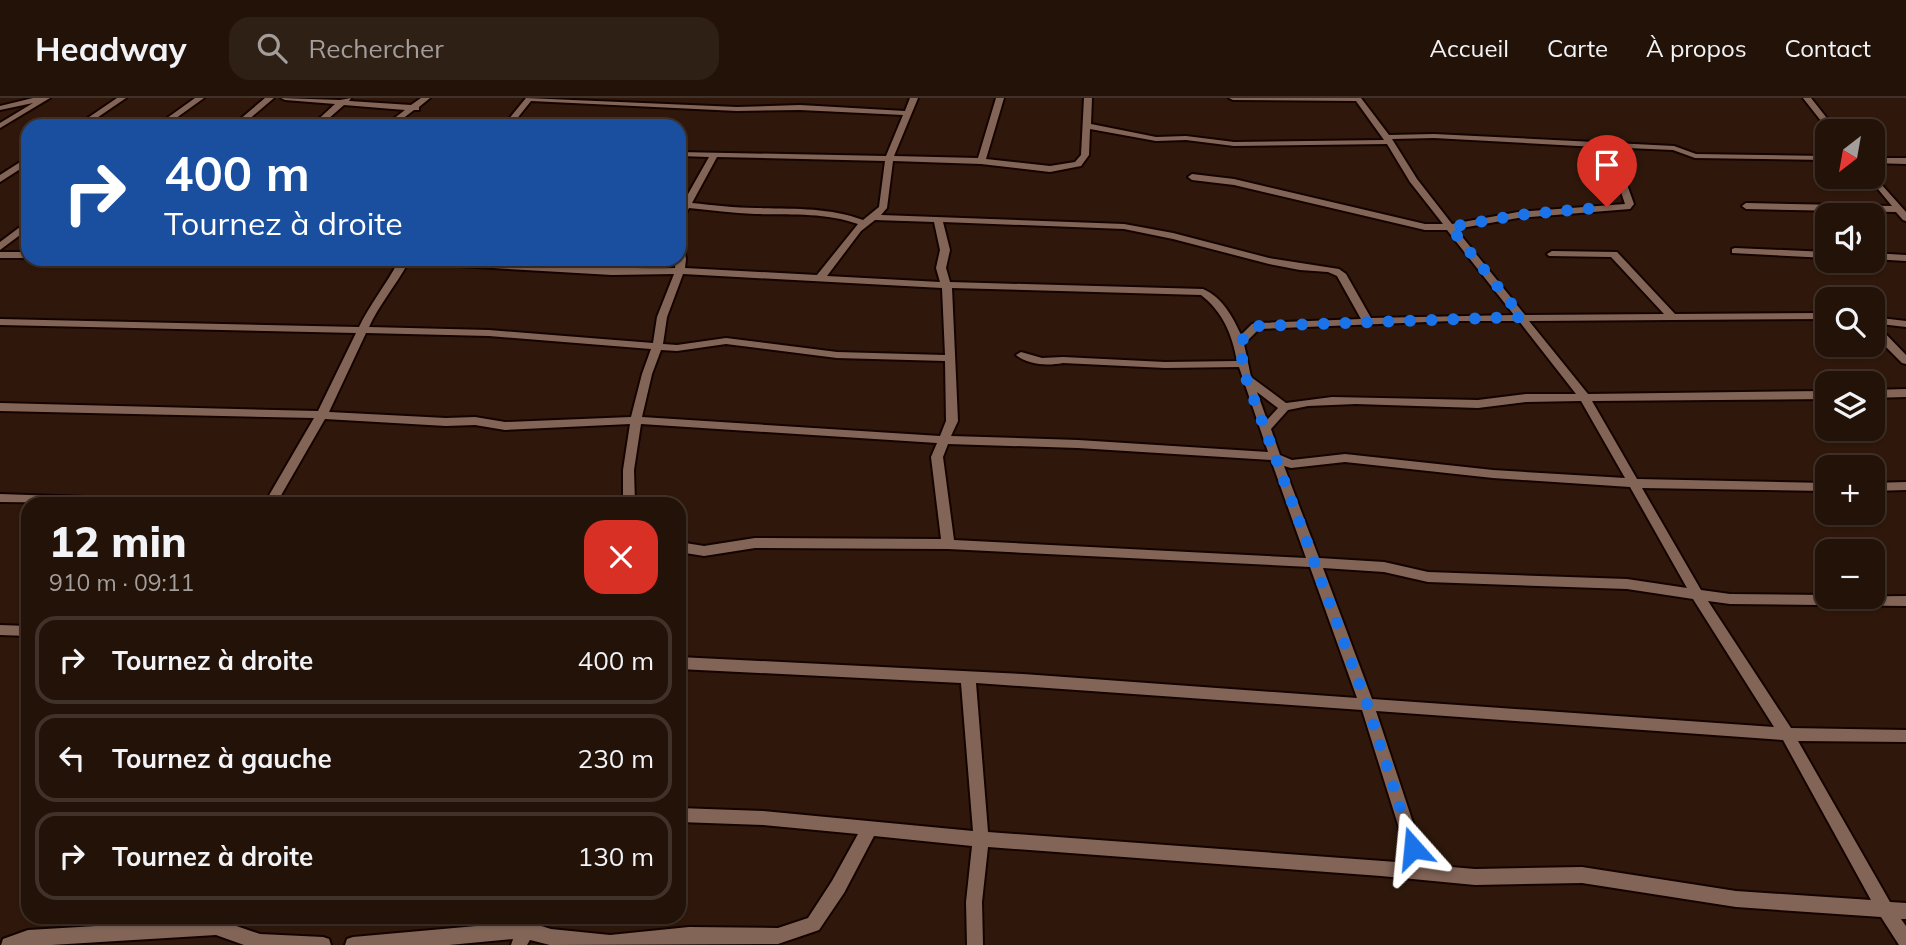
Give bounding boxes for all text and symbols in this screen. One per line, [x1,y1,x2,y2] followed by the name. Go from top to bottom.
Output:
[229,17,719,80] search box
[35,28,187,69] text: Headway
[253,29,291,67] icon: search
[309,32,444,65] text: Rechercher
[1430,33,1509,63] text: Accueil
[1547,33,1608,63] text: Carte
[1646,33,1747,63] text: À propos
[1785,33,1871,63] text: Contact
[1815,119,1885,189] north arrow
[1815,119,1885,609] map controls
[1577,135,1637,207] pin
[164,142,310,203] text: 400 m
[1588,146,1626,184] icon: arrive
[49,147,140,238] icon: right
[164,203,403,243] text: Tournez à droite
[1815,203,1885,273] button: sound
[1815,287,1885,357] button: search
[1815,371,1885,441] button: layers
[1815,455,1885,525] button: +
[49,515,187,568] text: 12 min
[584,520,658,594] button: close
[1815,539,1885,609] button: −
[49,568,194,597] text: 910 m · 09:11
[53,641,91,679] icon: right
[112,644,313,677] text: Tournez à droite
[578,644,654,677] text: 400 m
[53,739,91,777] icon: left
[112,742,332,775] text: Tournez à gauche
[578,742,654,775] text: 230 m
[1376,811,1450,885] position arrow
[53,837,91,875] icon: right
[112,840,313,873] text: Tournez à droite
[578,840,654,873] text: 130 m

